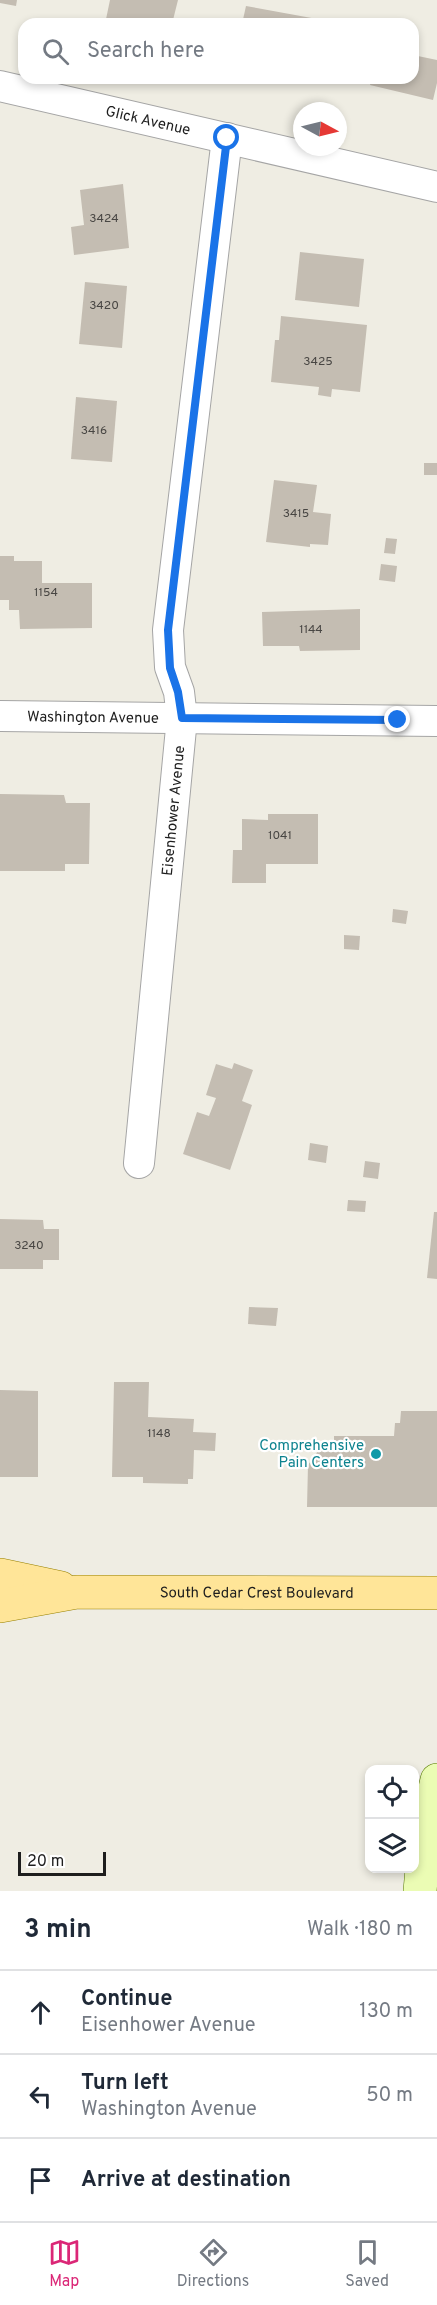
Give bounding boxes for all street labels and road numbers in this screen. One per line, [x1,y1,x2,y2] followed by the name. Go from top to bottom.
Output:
[103,103,192,141] street label: Glick Avenue
[27,708,159,729] street label: Washington Avenue
[159,745,190,877] street label: Eisenhower Avenue
[160,1584,354,1604] street label: South Cedar Crest Boulevard

